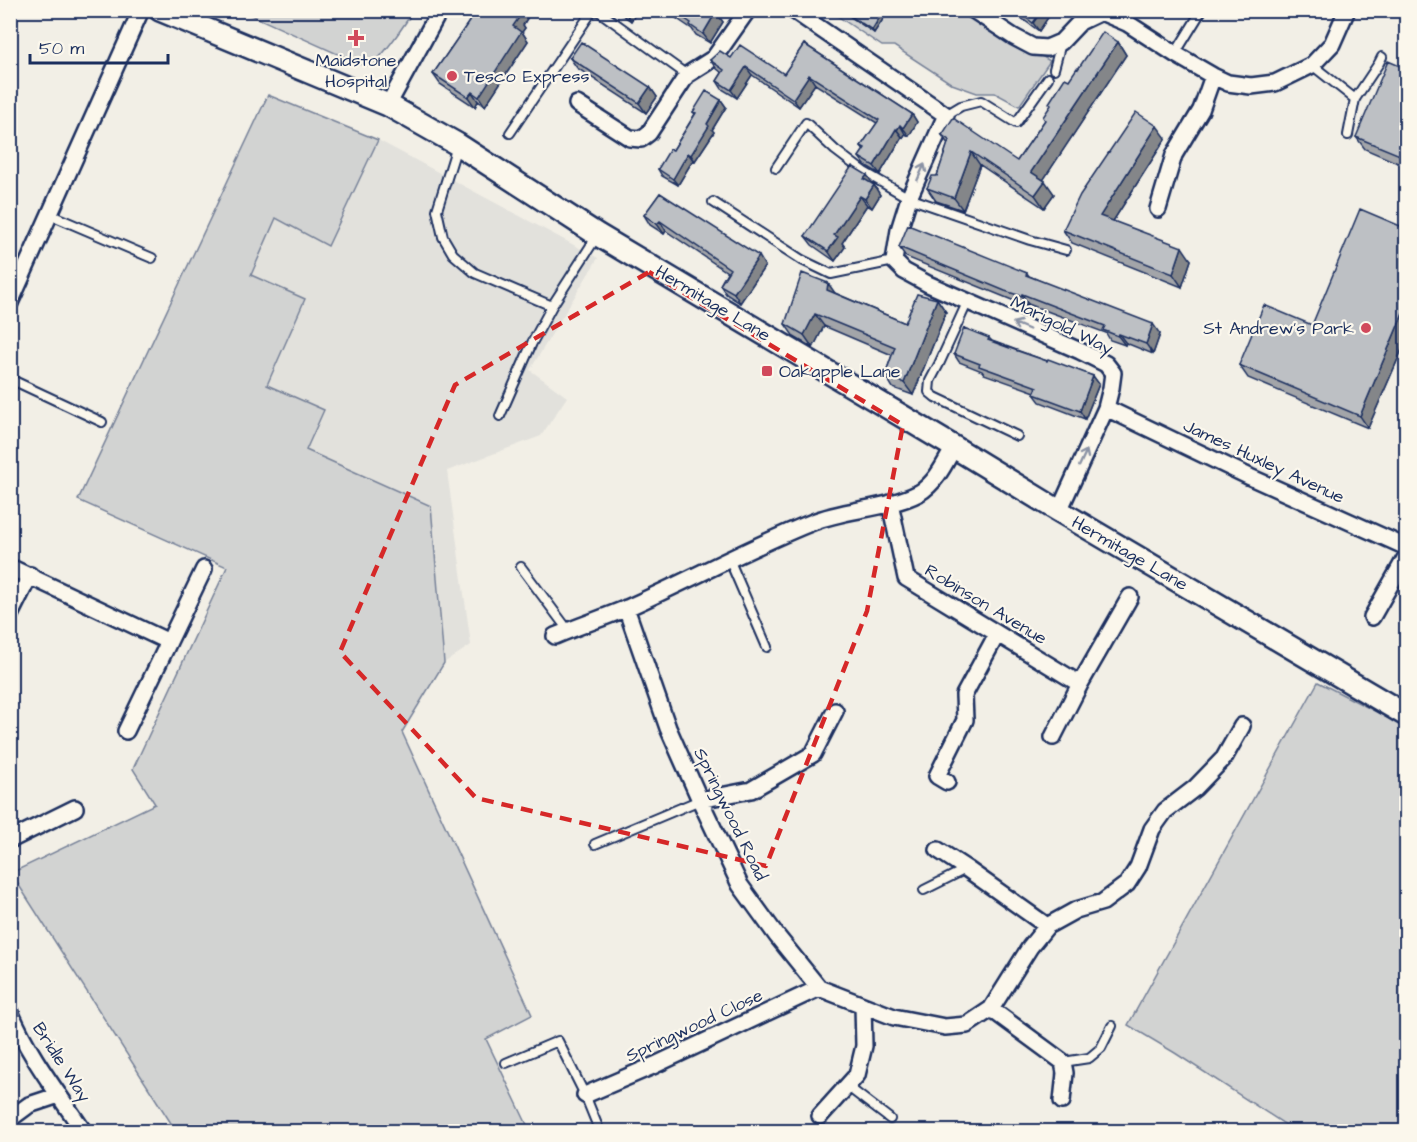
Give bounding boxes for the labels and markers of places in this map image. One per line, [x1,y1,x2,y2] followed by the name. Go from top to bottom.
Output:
[347,29,365,47] marker: Maidstone Hospital
[315,48,397,94] place label: Maidstone Hospital
[464,64,590,89] place label: Tesco Express
[445,69,459,83] marker: Tesco Express
[1203,316,1354,341] place label: St Andrew's Park
[1359,321,1373,335] marker: St Andrew's Park
[779,359,901,384] place label: Oakapple Lane
[760,364,774,378] marker: Oakapple Lane

